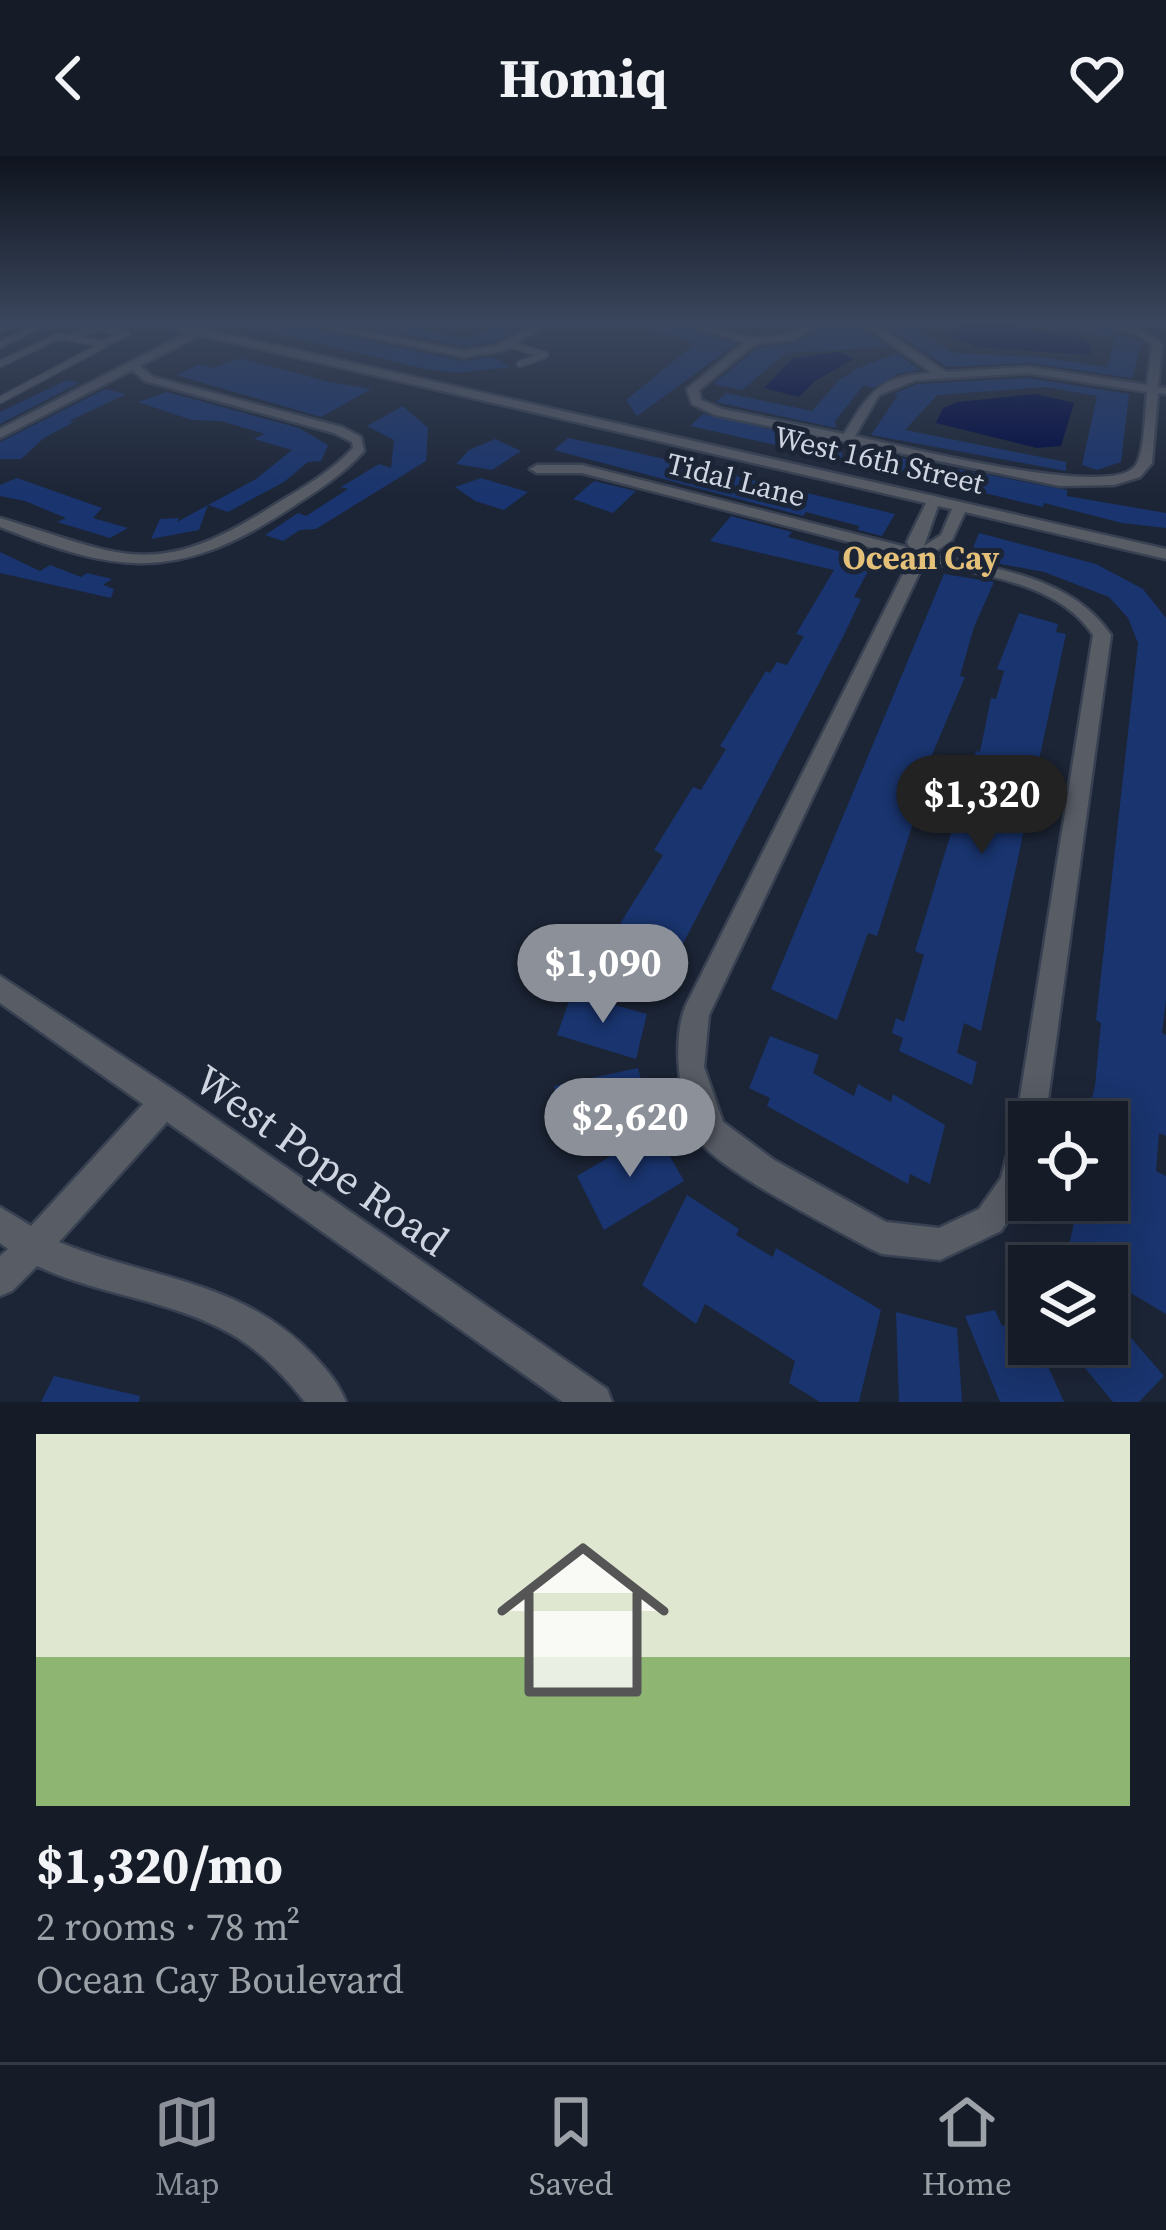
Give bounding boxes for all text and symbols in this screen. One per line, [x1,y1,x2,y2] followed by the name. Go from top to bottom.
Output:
[499,41,667,115] text: Homiq
[36,45,102,111] icon: back
[1064,45,1130,111] icon: heart
[770,415,988,504] street label: West 16th Street
[663,443,810,517] street label: Tidal Lane
[843,535,1000,580] district label: Ocean Cay
[884,755,1080,857] pin: $1,320
[923,767,1041,820] text: $1,320
[505,924,701,1026] pin: $1,090
[544,936,662,989] text: $1,090
[183,1051,461,1269] street label: West Pope Road
[532,1078,728,1180] pin: $2,620
[571,1090,689,1143] text: $2,620
[1008,1101,1128,1365] map controls
[1008,1101,1128,1221] button: locate
[1008,1245,1128,1365] button: layers
[475,1512,691,1728] icon: home
[36,1830,283,1900] text: $1,320/mo
[36,1900,300,1953] text: 2 rooms · 78 m²
[36,1953,404,2006] text: Ocean Cay Boulevard
[154,2089,220,2206] tab: Map
[529,2089,613,2206] tab: Saved
[922,2089,1012,2206] tab: Home

